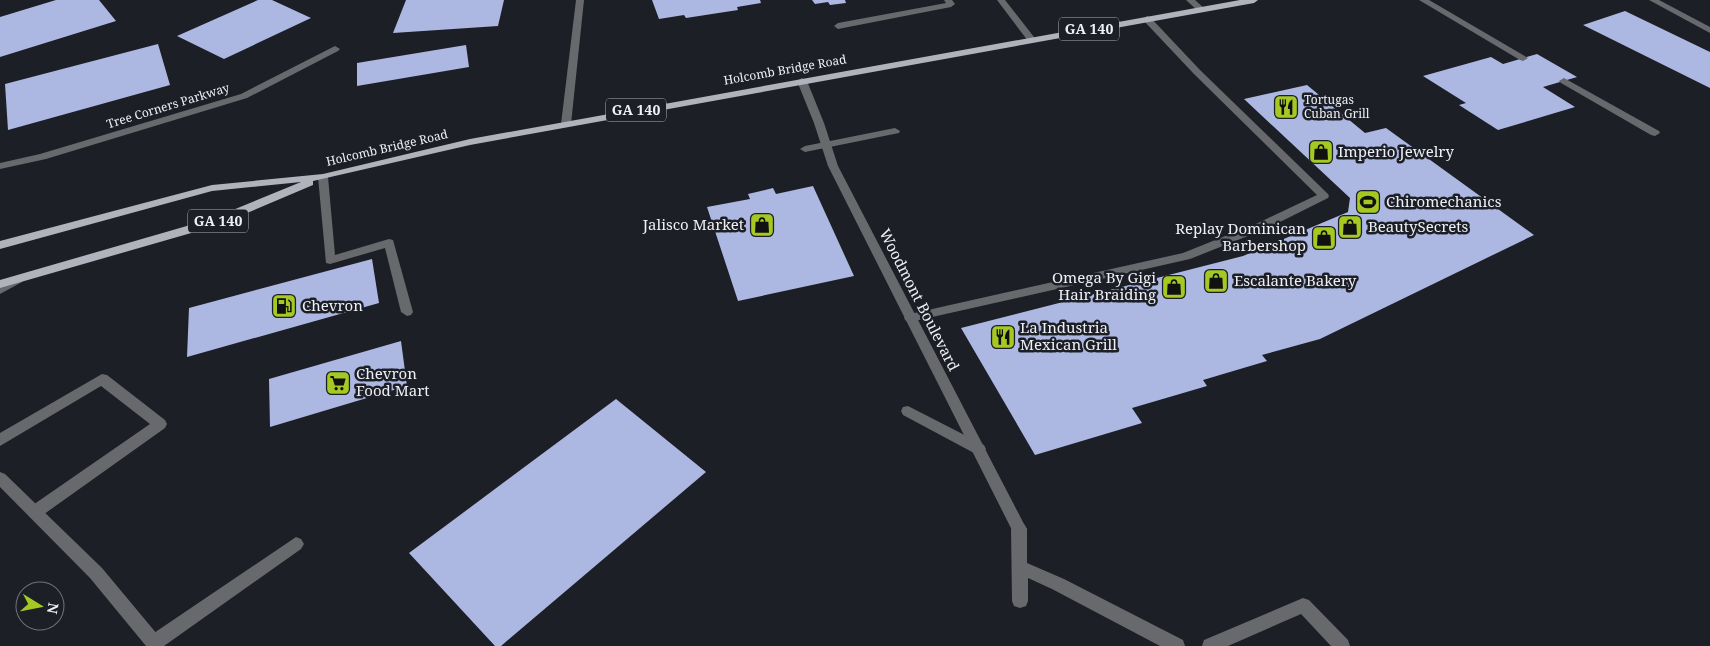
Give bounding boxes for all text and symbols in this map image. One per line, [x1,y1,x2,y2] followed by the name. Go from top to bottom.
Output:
[1059,18,1119,40] road number: GA 140
[722,50,848,89] street label: Holcomb Bridge Road
[104,79,232,132] street label: Tree Corners Parkway
[1304,91,1370,122] place label: Tortugas Cuban Grill
[1273,94,1299,120] restaurant icon: Tortugas Cuban Grill
[606,98,666,122] road number: GA 140
[324,125,450,170] street label: Holcomb Bridge Road
[1308,139,1334,165] shop icon: Imperio Jewelry
[1338,141,1454,161] place label: Imperio Jewelry
[1355,189,1381,215] sports icon: Chiromechanics
[1386,191,1502,211] place label: Chiromechanics
[188,210,248,232] road number: GA 140
[749,212,775,238] shop icon: Jalisco Market
[642,214,744,234] place label: Jalisco Market
[1337,214,1363,240] shop icon: BeautySecrets
[1368,216,1468,236] place label: BeautySecrets
[1175,218,1306,255] place label: Replay Dominican Barbershop
[875,225,964,374] street label: Woodmont Boulevard
[1311,225,1337,251] shop icon: Replay Dominican Barbershop
[1052,267,1156,304] place label: Omega By Gigi Hair Braiding
[1203,268,1229,294] shop icon: Escalante Bakery
[1234,270,1357,290] place label: Escalante Bakery
[1161,274,1187,300] shop icon: Omega By Gigi Hair Braiding
[271,293,297,319] fuel station icon: Chevron
[302,295,363,315] place label: Chevron
[1020,317,1117,354] place label: La Industria Mexican Grill
[990,324,1016,350] restaurant icon: La Industria Mexican Grill
[356,363,430,400] place label: Chevron Food Mart
[325,370,351,396] supermarket icon: Chevron Food Mart
[15,581,65,631] north arrow
[43,601,64,615] text: N

